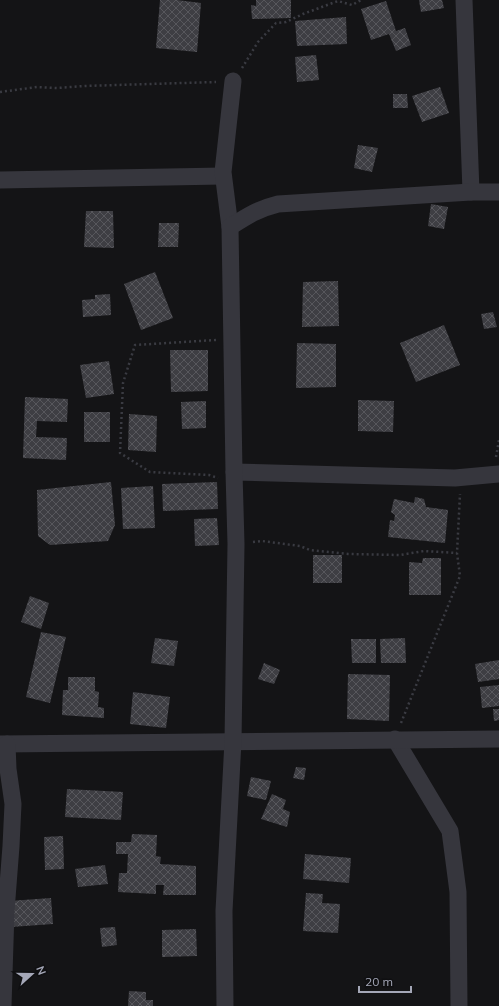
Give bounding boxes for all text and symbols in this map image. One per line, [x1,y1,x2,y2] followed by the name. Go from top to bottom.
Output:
[12,954,52,994] north arrow
[33,964,49,977] text: N
[359,968,411,994] scale bar
[365,974,393,989] text: 20 m

